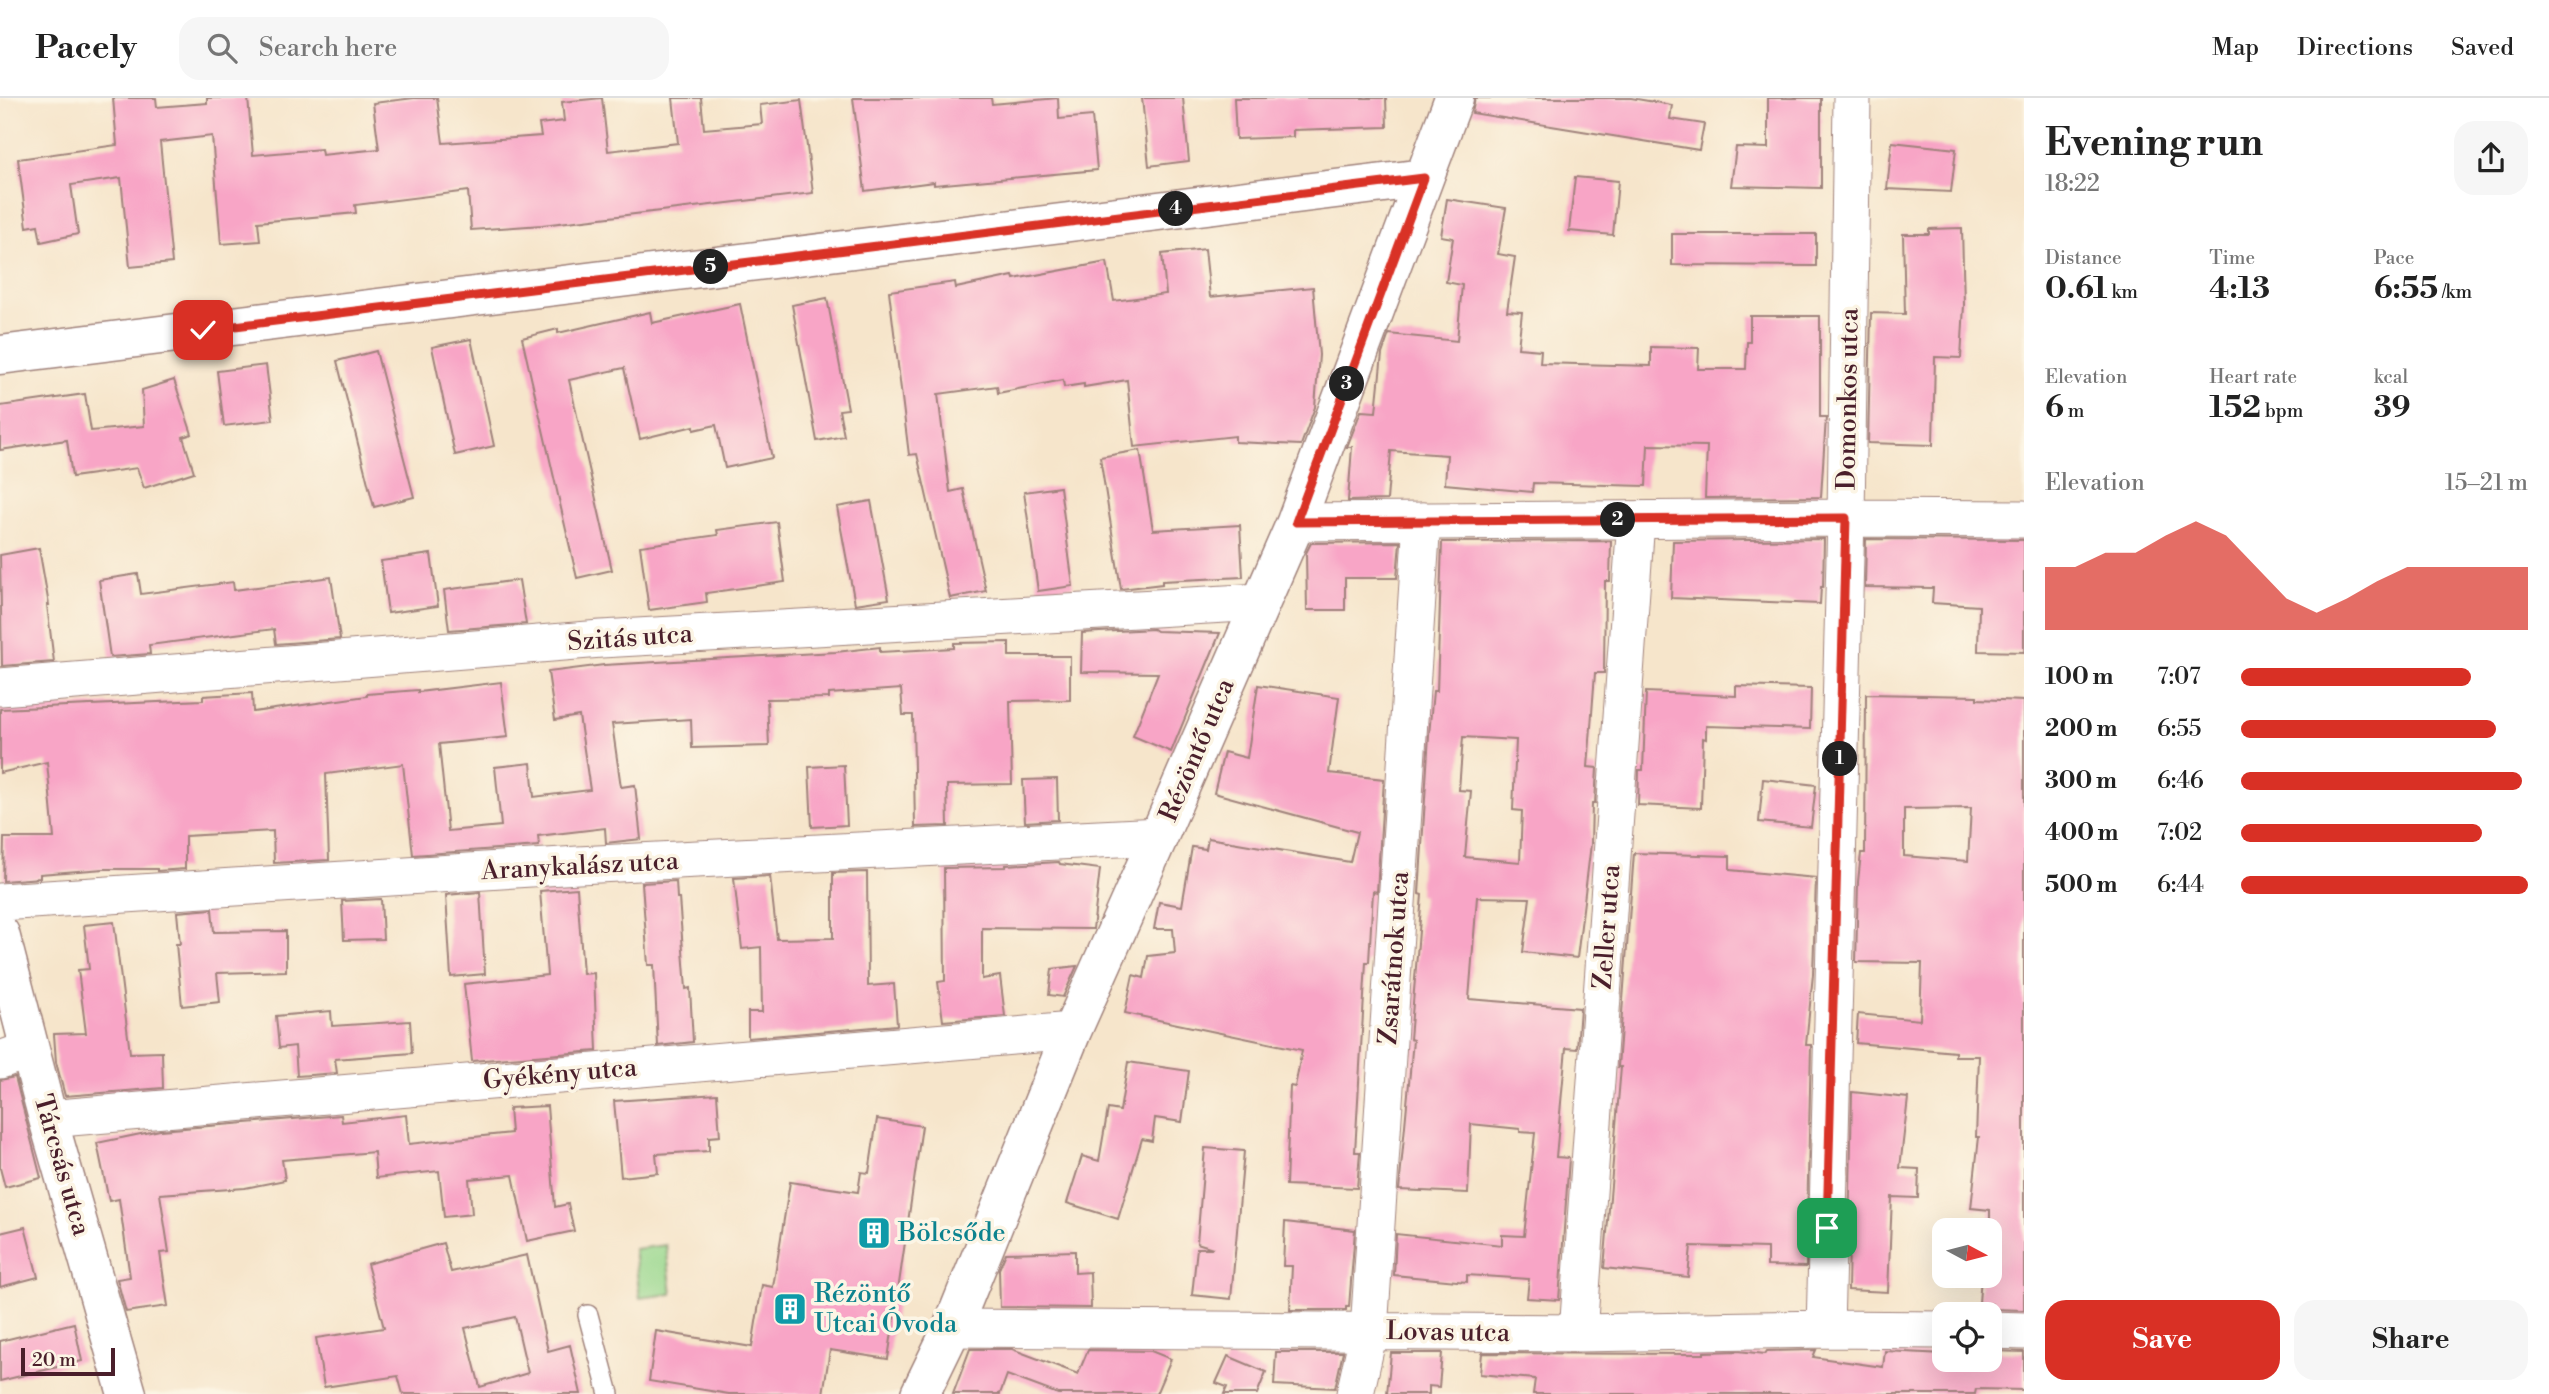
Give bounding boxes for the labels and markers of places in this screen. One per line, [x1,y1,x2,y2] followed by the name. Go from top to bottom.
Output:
[1158,192,1194,226] pin: 4
[694,250,728,284] pin: 5
[173,300,233,360] pin
[1330,366,1364,402] pin: 3
[1600,502,1636,538] pin: 2
[1822,742,1857,776] pin: 1
[1797,1198,1857,1258] pin
[855,1214,893,1252] building icon: Bölcsőde
[897,1217,1006,1249] place label: Bölcsőde
[814,1278,958,1340] place label: Rézöntő Utcai Óvoda
[771,1290,809,1328] building icon: Rézöntő Utcai Óvoda

